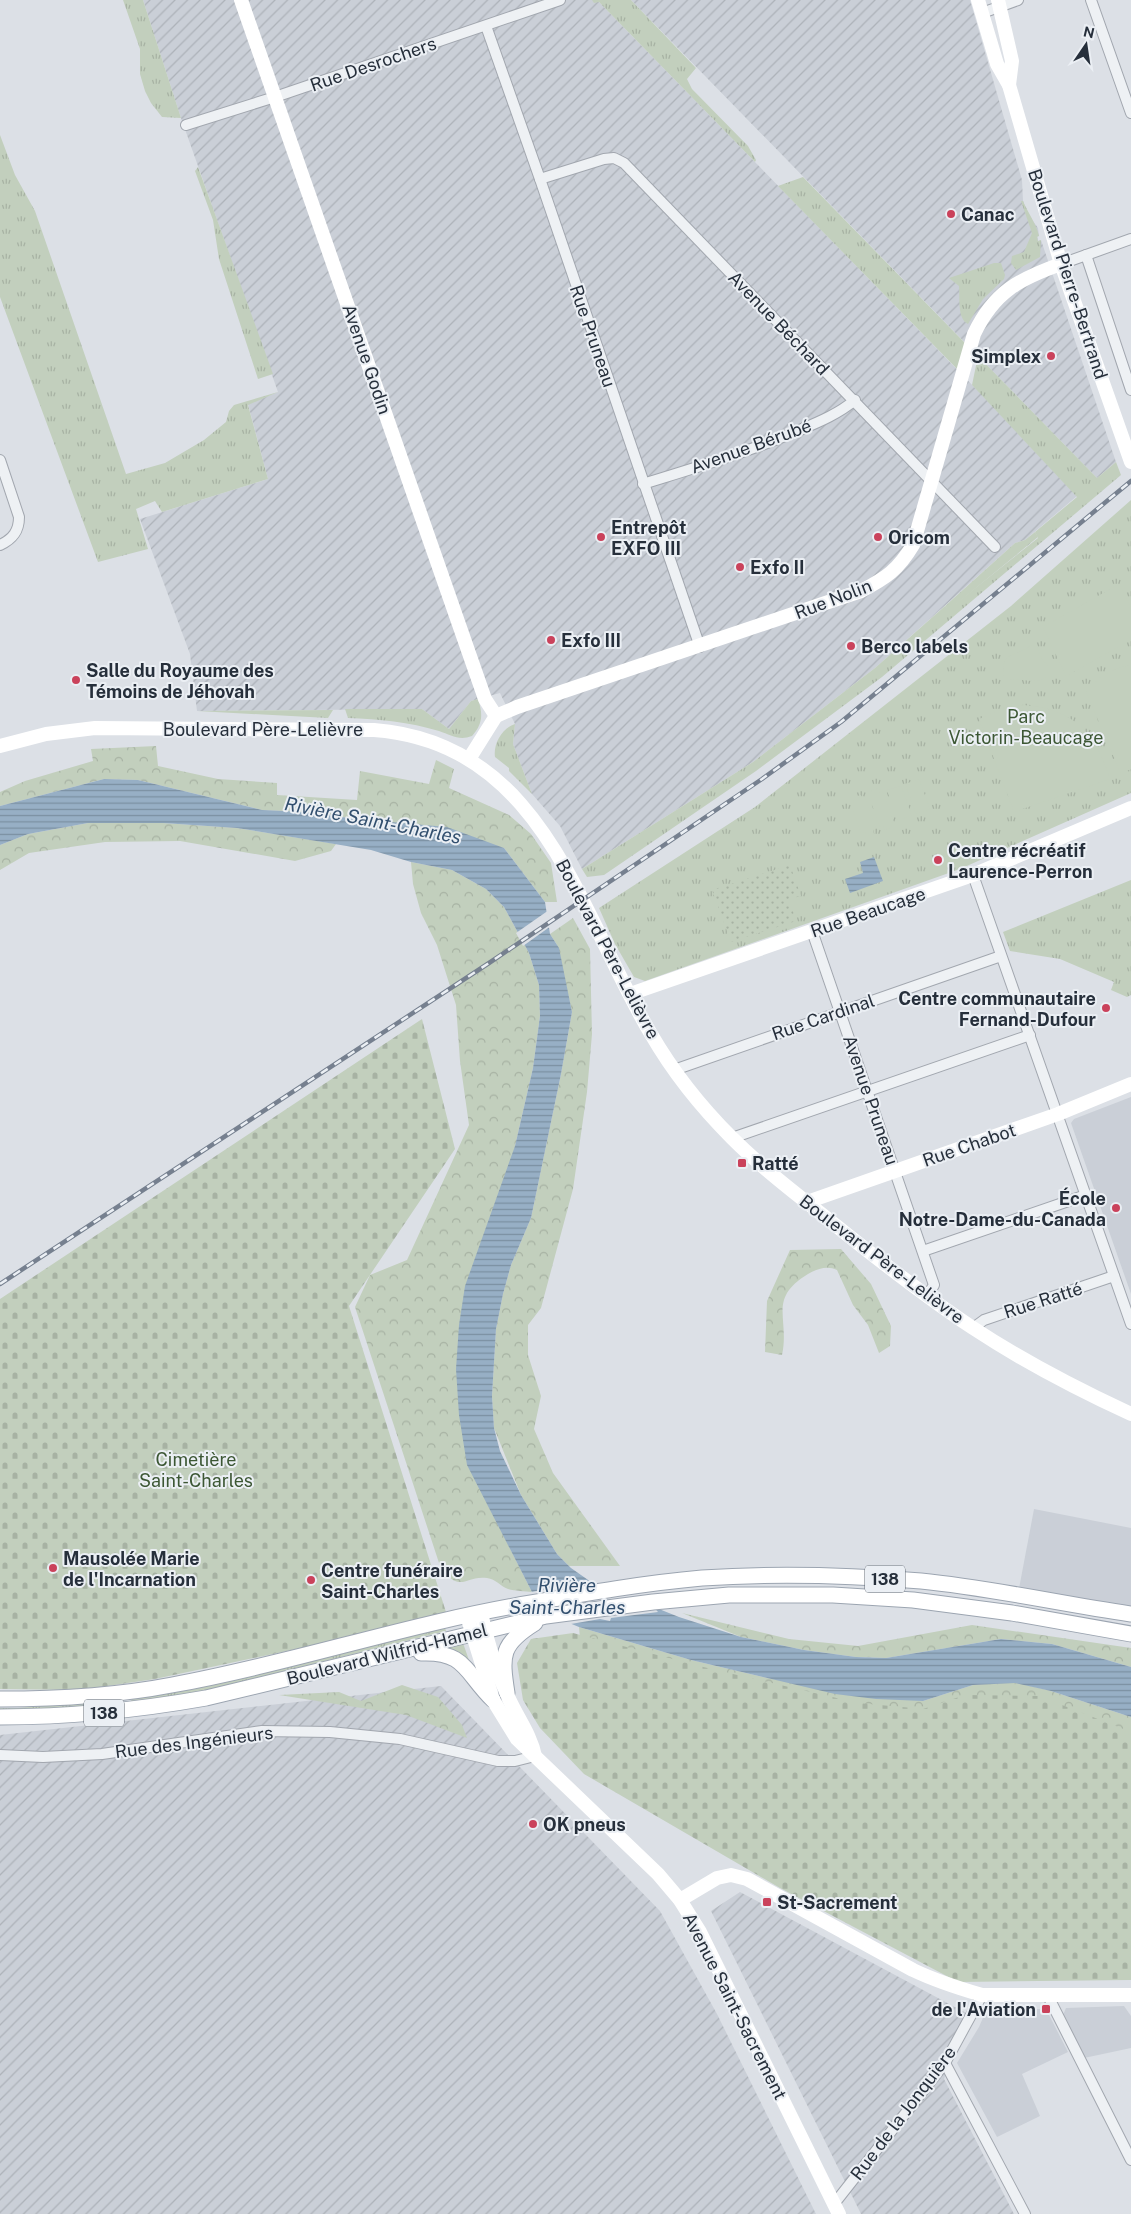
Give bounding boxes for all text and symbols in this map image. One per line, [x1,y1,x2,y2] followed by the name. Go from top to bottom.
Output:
[1061,20,1111,70] north arrow
[1082,23,1096,41] text: N
[307,33,439,95] street label: Rue Desrochers
[1024,166,1112,382] street label: Boulevard Pierre-Bertrand
[961,204,1015,225] place label: Canac
[945,208,957,220] marker: Canac
[724,267,834,379] street label: Avenue Béchard
[566,282,620,390] street label: Rue Pruneau
[338,301,396,417] street label: Avenue Godin
[971,346,1041,367] place label: Simplex
[1045,350,1057,362] marker: Simplex
[688,414,814,478] street label: Avenue Bérubé
[611,517,686,559] place label: Entrepôt EXFO III
[888,527,950,548] place label: Oricom
[595,531,607,543] marker: Entrepôt EXFO III
[872,531,884,543] marker: Oricom
[750,557,805,578] place label: Exfo II
[734,561,746,573] marker: Exfo II
[791,575,875,623] street label: Rue Nolin
[561,630,621,651] place label: Exfo III
[545,634,557,646] marker: Exfo III
[861,636,968,657] place label: Berco labels
[845,640,857,652] marker: Berco labels
[86,660,274,702] place label: Salle du Royaume des Témoins de Jéhovah
[70,674,82,686] marker: Salle du Royaume des Témoins de Jéhovah
[949,706,1104,748] park label: Parc Victorin-Beaucage
[163,719,363,740] street label: Boulevard Père-Lelièvre
[283,792,463,848] water label: Rivière Saint-Charles
[948,840,1093,882] place label: Centre récréatif Laurence-Perron
[932,854,944,866] marker: Centre récréatif Laurence-Perron
[552,856,664,1042] street label: Boulevard Père-Lelièvre
[808,882,928,942] street label: Rue Beaucage
[898,988,1097,1030] place label: Centre communautaire Fernand-Dufour
[769,990,877,1044] street label: Rue Cardinal
[1100,1002,1112,1014] marker: Centre communautaire Fernand-Dufour
[839,1032,903,1168] street label: Avenue Pruneau
[920,1119,1018,1171] street label: Rue Chabot
[752,1153,799,1174] place label: Ratté
[736,1157,748,1169] marker: Ratté
[899,1187,1106,1230] place label: École Notre-Dame-du-Canada
[796,1190,968,1328] street label: Boulevard Père-Lelièvre
[1110,1202,1122,1214] marker: École Notre-Dame-du-Canada
[1001,1277,1085,1323] street label: Rue Ratté
[139,1449,253,1491] park label: Cimetière Saint-Charles
[63,1548,200,1590] place label: Mausolée Marie de l'Incarnation
[321,1560,463,1602] place label: Centre funéraire Saint-Charles
[47,1562,59,1574] marker: Mausolée Marie de l'Incarnation
[865,1566,905,1592] road number: 138
[305,1574,317,1586] marker: Centre funéraire Saint-Charles
[509,1574,625,1618] water label: Rivière Saint-Charles
[284,1619,490,1689] street label: Boulevard Wilfrid-Hamel
[84,1700,124,1726] road number: 138
[114,1722,274,1762] street label: Rue des Ingénieurs
[543,1814,626,1835] place label: OK pneus
[527,1818,539,1830] marker: OK pneus
[777,1892,898,1913] place label: St-Sacrement
[761,1896,773,1908] marker: St-Sacrement
[679,1909,791,2103] street label: Avenue Saint-Sacrement
[931,1999,1036,2020] place label: de l'Aviation
[1040,2003,1052,2015] marker: de l'Aviation
[846,2042,960,2184] street label: Rue de la Jonquière

